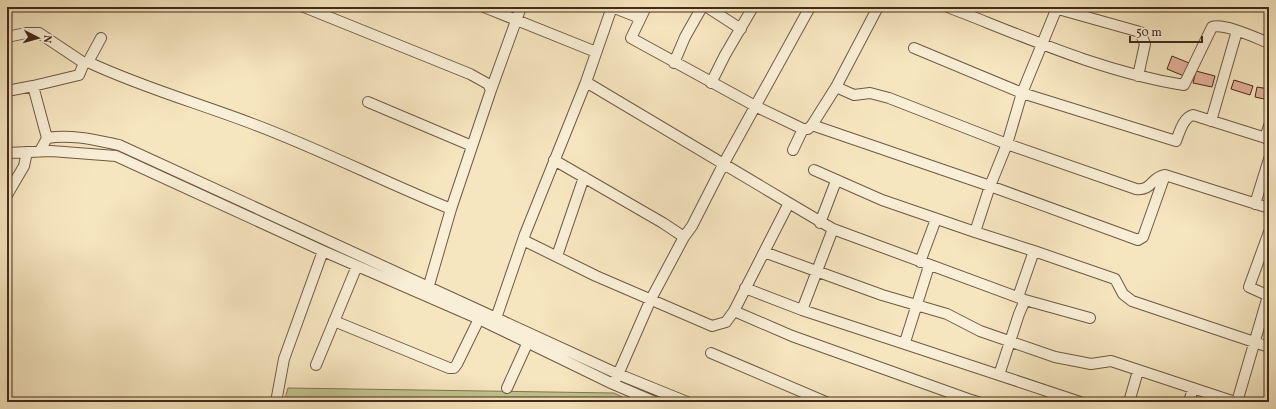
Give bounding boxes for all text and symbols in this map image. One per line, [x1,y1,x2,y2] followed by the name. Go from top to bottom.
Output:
[18,18,58,58] north arrow
[1130,18,1202,44] scale bar
[1136,25,1162,41] text: 50 m
[39,34,54,44] text: N

